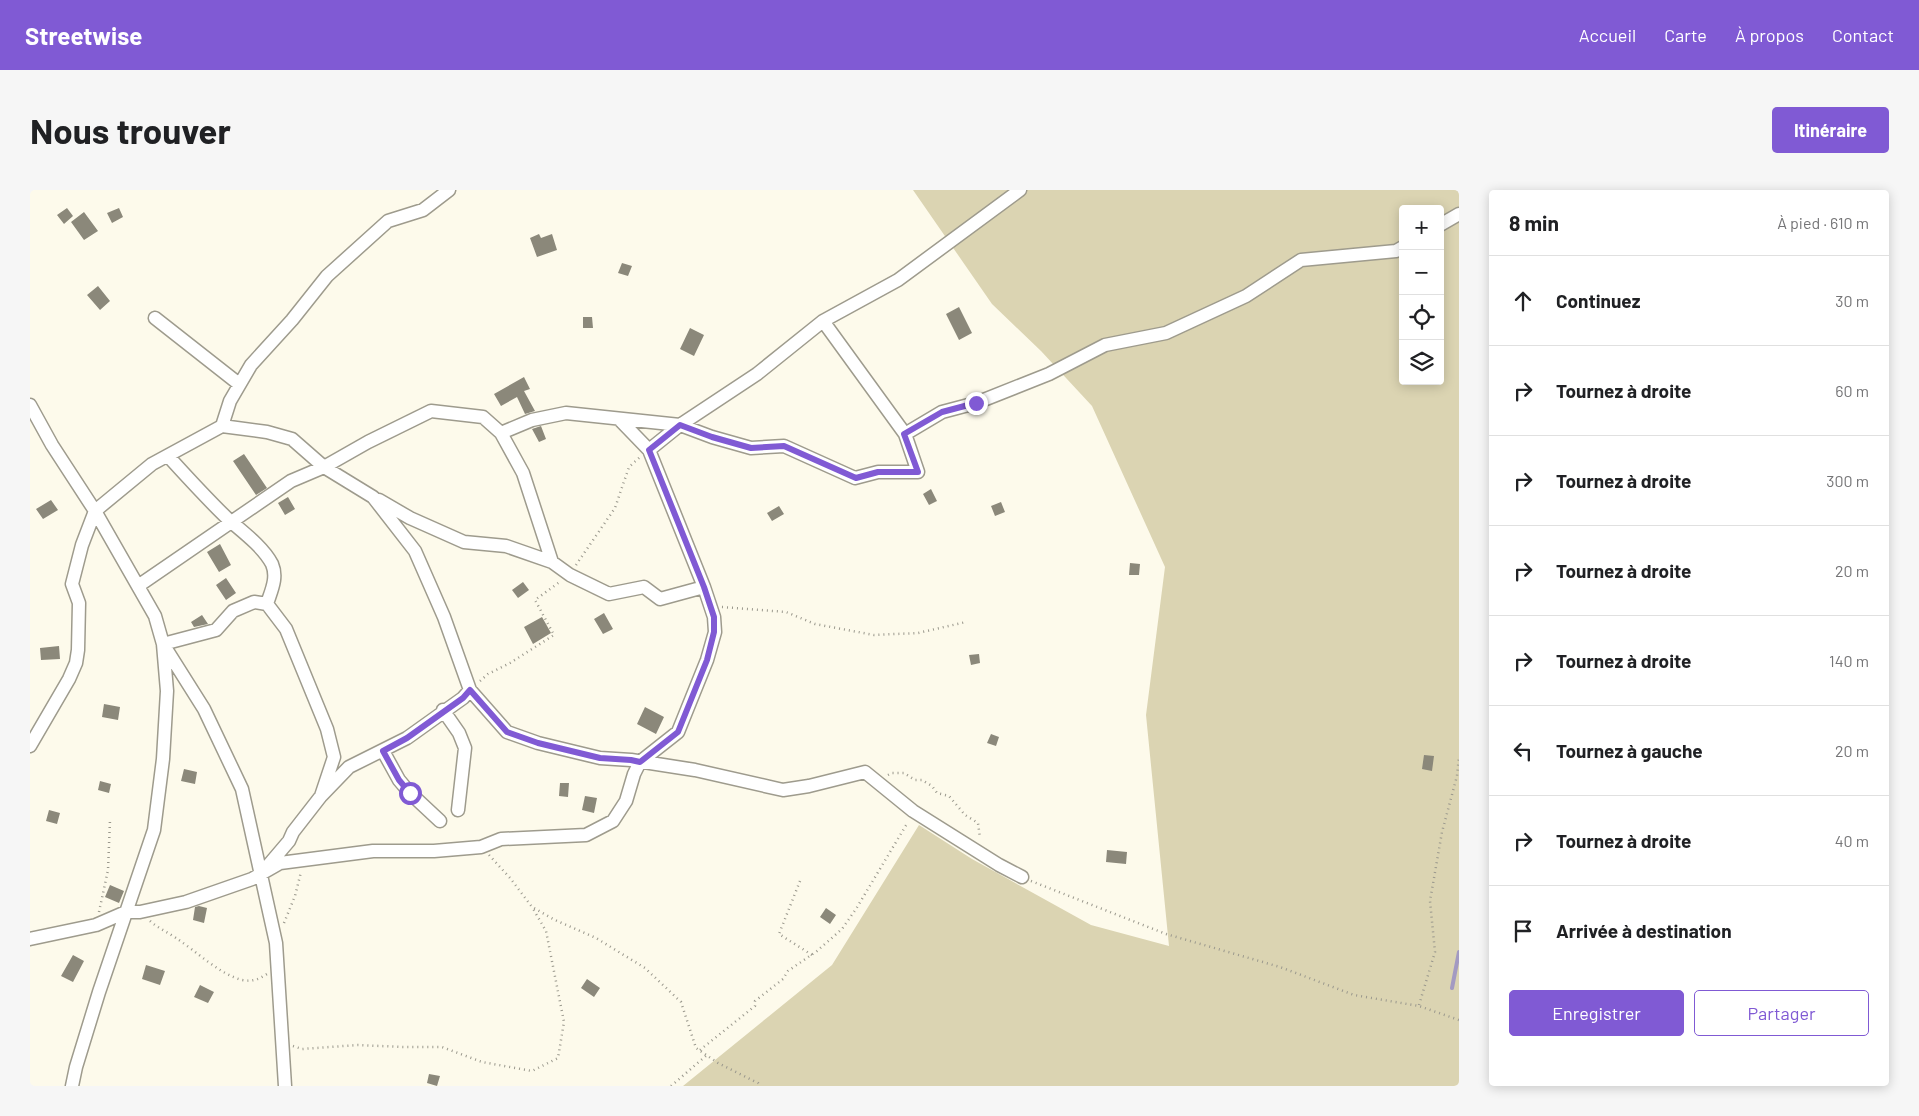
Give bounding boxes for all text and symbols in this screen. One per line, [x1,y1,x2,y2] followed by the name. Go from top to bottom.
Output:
[25,21,142,50] text: Streetwise
[1579,24,1636,46] text: Accueil
[1664,24,1707,46] text: Carte
[1735,24,1804,46] text: À propos
[1832,24,1894,46] text: Contact
[1772,107,1889,153] button: Itinéraire
[30,109,231,151] text: Nous trouver
[1399,205,1444,385] map controls
[1399,205,1444,250] button: +
[1509,210,1559,235] text: 8 min
[1777,213,1869,232] text: À pied · 610 m
[1399,250,1444,295] button: −
[1509,287,1537,315] icon: ahead
[1556,289,1640,312] text: Continuez
[1835,291,1869,310] text: 30 m
[1399,295,1444,340] button: locate
[1399,340,1444,385] button: layers
[1509,377,1537,405] icon: right
[1556,379,1692,402] text: Tournez à droite
[1835,381,1869,400] text: 60 m
[965,392,988,415] route end
[1509,467,1537,495] icon: right
[1556,469,1692,492] text: Tournez à droite
[1826,471,1869,490] text: 300 m
[1509,557,1537,585] icon: right
[1556,559,1692,582] text: Tournez à droite
[1835,561,1869,580] text: 20 m
[1509,647,1537,675] icon: right
[1556,649,1692,672] text: Tournez à droite
[1829,651,1869,670] text: 140 m
[1509,737,1537,765] icon: left
[1556,739,1703,762] text: Tournez à gauche
[1835,741,1869,760] text: 20 m
[399,782,422,805] route start
[1509,827,1537,855] icon: right
[1556,829,1692,852] text: Tournez à droite
[1835,831,1869,850] text: 40 m
[1509,917,1537,945] icon: arrive
[1556,919,1732,942] text: Arrivée à destination
[1509,990,1684,1036] button: Enregistrer
[1694,990,1869,1036] button: Partager

